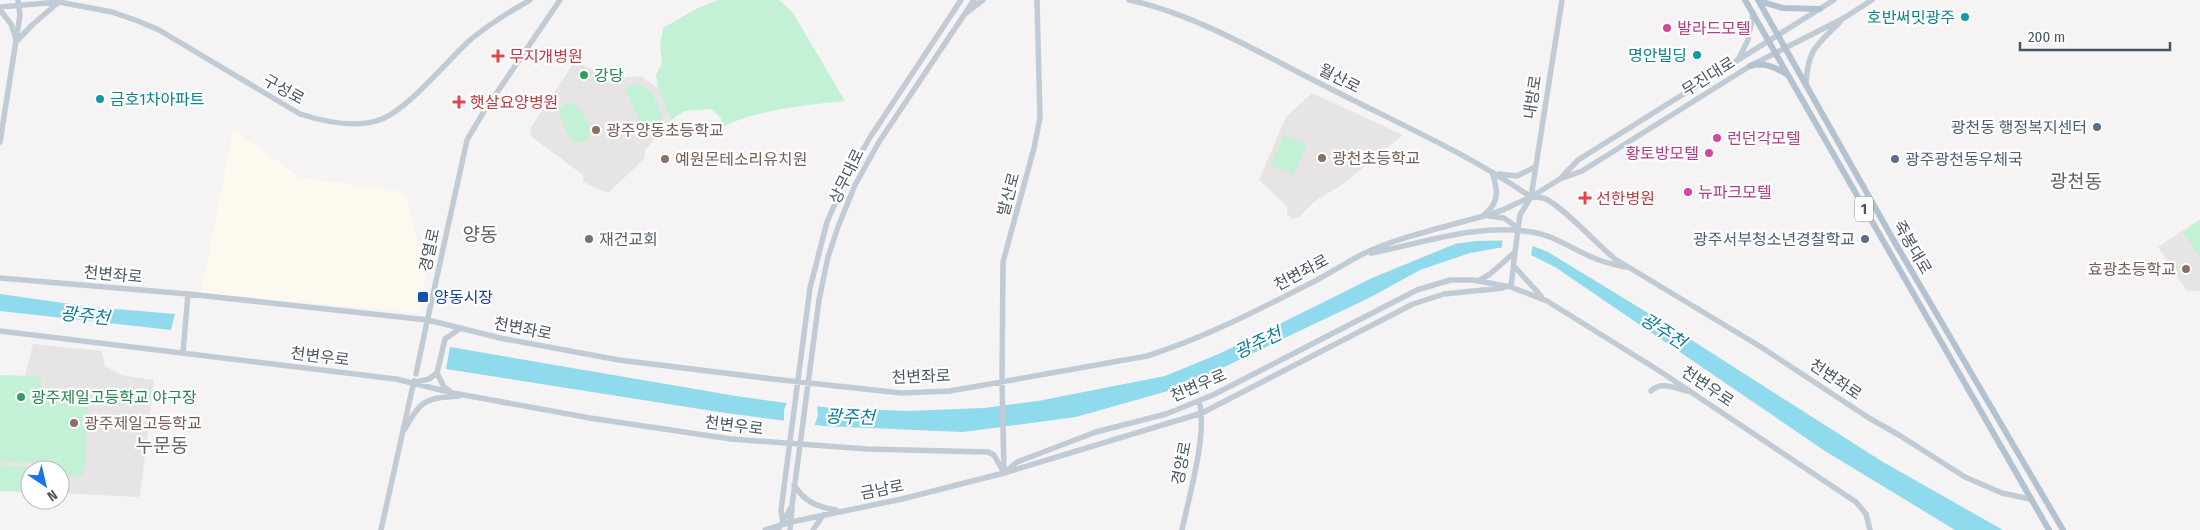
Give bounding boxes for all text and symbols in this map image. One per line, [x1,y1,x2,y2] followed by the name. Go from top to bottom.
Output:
[1867,8,1955,27] place label: 호반써밋광주
[1959,11,1971,23] marker: 호반써밋광주
[1677,19,1751,38] place label: 발라드모텔
[2020,20,2170,52] scale bar
[1661,22,1673,34] marker: 발라드모텔
[2028,28,2065,46] text: 200 m
[1628,46,1687,65] place label: 명안빌딩
[509,47,583,66] place label: 무지개병원
[491,49,505,63] marker: 무지개병원
[1691,49,1703,61] marker: 명안빌딩
[1678,53,1738,100] street label: 무진대로
[1316,60,1364,97] street label: 월산로
[594,66,624,85] place label: 강당
[578,69,590,81] marker: 강당
[260,70,308,109] street label: 구성로
[1520,74,1545,120] street label: 내방로
[110,90,205,109] place label: 금호1차아파트
[94,93,106,105] marker: 금호1차아파트
[470,93,558,112] place label: 햇살요양병원
[452,95,466,109] marker: 햇살요양병원
[1951,118,2087,137] place label: 광천동 행정복지센터
[606,121,724,140] place label: 광주양동초등학교
[2091,121,2103,133] marker: 광천동 행정복지센터
[590,124,602,136] marker: 광주양동초등학교
[1727,129,1801,148] place label: 런던각모텔
[1711,132,1723,144] marker: 런던각모텔
[1625,144,1699,163] place label: 황토방모텔
[825,145,868,207] street label: 상무대로
[1703,147,1715,159] marker: 황토방모텔
[1332,149,1420,168] place label: 광천초등학교
[675,150,807,169] place label: 예원몬테소리유치원
[1905,150,2023,169] place label: 광주광천동우체국
[1316,152,1328,164] marker: 광천초등학교
[659,153,671,165] marker: 예원몬테소리유치원
[1889,153,1901,165] marker: 광주광천동우체국
[994,170,1023,218] street label: 발산로
[2050,170,2102,193] district label: 광천동
[1698,183,1772,202] place label: 뉴파크모텔
[1682,186,1694,198] marker: 뉴파크모텔
[1596,189,1655,208] place label: 선한병원
[1578,191,1592,205] marker: 선한병원
[1855,196,1873,222] road number: 1
[1890,217,1936,278] street label: 죽봉대로
[463,223,497,246] district label: 양동
[416,226,443,274] street label: 경열로
[599,230,658,249] place label: 재건교회
[1693,230,1855,249] place label: 광주서부청소년경찰학교
[583,233,595,245] marker: 재건교회
[1859,233,1871,245] marker: 광주서부청소년경찰학교
[1271,250,1332,295] street label: 천변좌로
[2088,260,2176,279] place label: 효광초등학교
[83,262,143,287] street label: 천변좌로
[2180,263,2192,275] marker: 효광초등학교
[434,288,493,307] place label: 양동시장
[416,290,430,304] marker: 양동시장
[59,302,113,330] water label: 광주천
[1636,308,1692,355] water label: 광주천
[492,314,554,343] street label: 천변좌로
[1231,322,1287,363] water label: 광주천
[290,343,351,370] street label: 천변우로
[1806,355,1866,404] street label: 천변좌로
[1678,362,1738,411] street label: 천변우로
[1167,365,1229,406] street label: 천변우로
[891,366,951,387] street label: 천변좌로
[31,388,197,407] place label: 광주제일고등학교 야구장
[15,391,27,403] marker: 광주제일고등학교 야구장
[825,405,878,429] water label: 광주천
[704,412,765,439] street label: 천변우로
[84,414,202,433] place label: 광주제일고등학교
[68,417,80,429] marker: 광주제일고등학교
[136,434,188,457] district label: 누문동
[1168,439,1195,487] street label: 경양로
[20,460,70,510] north arrow
[859,476,906,503] street label: 금남로
[44,486,60,505] text: N

